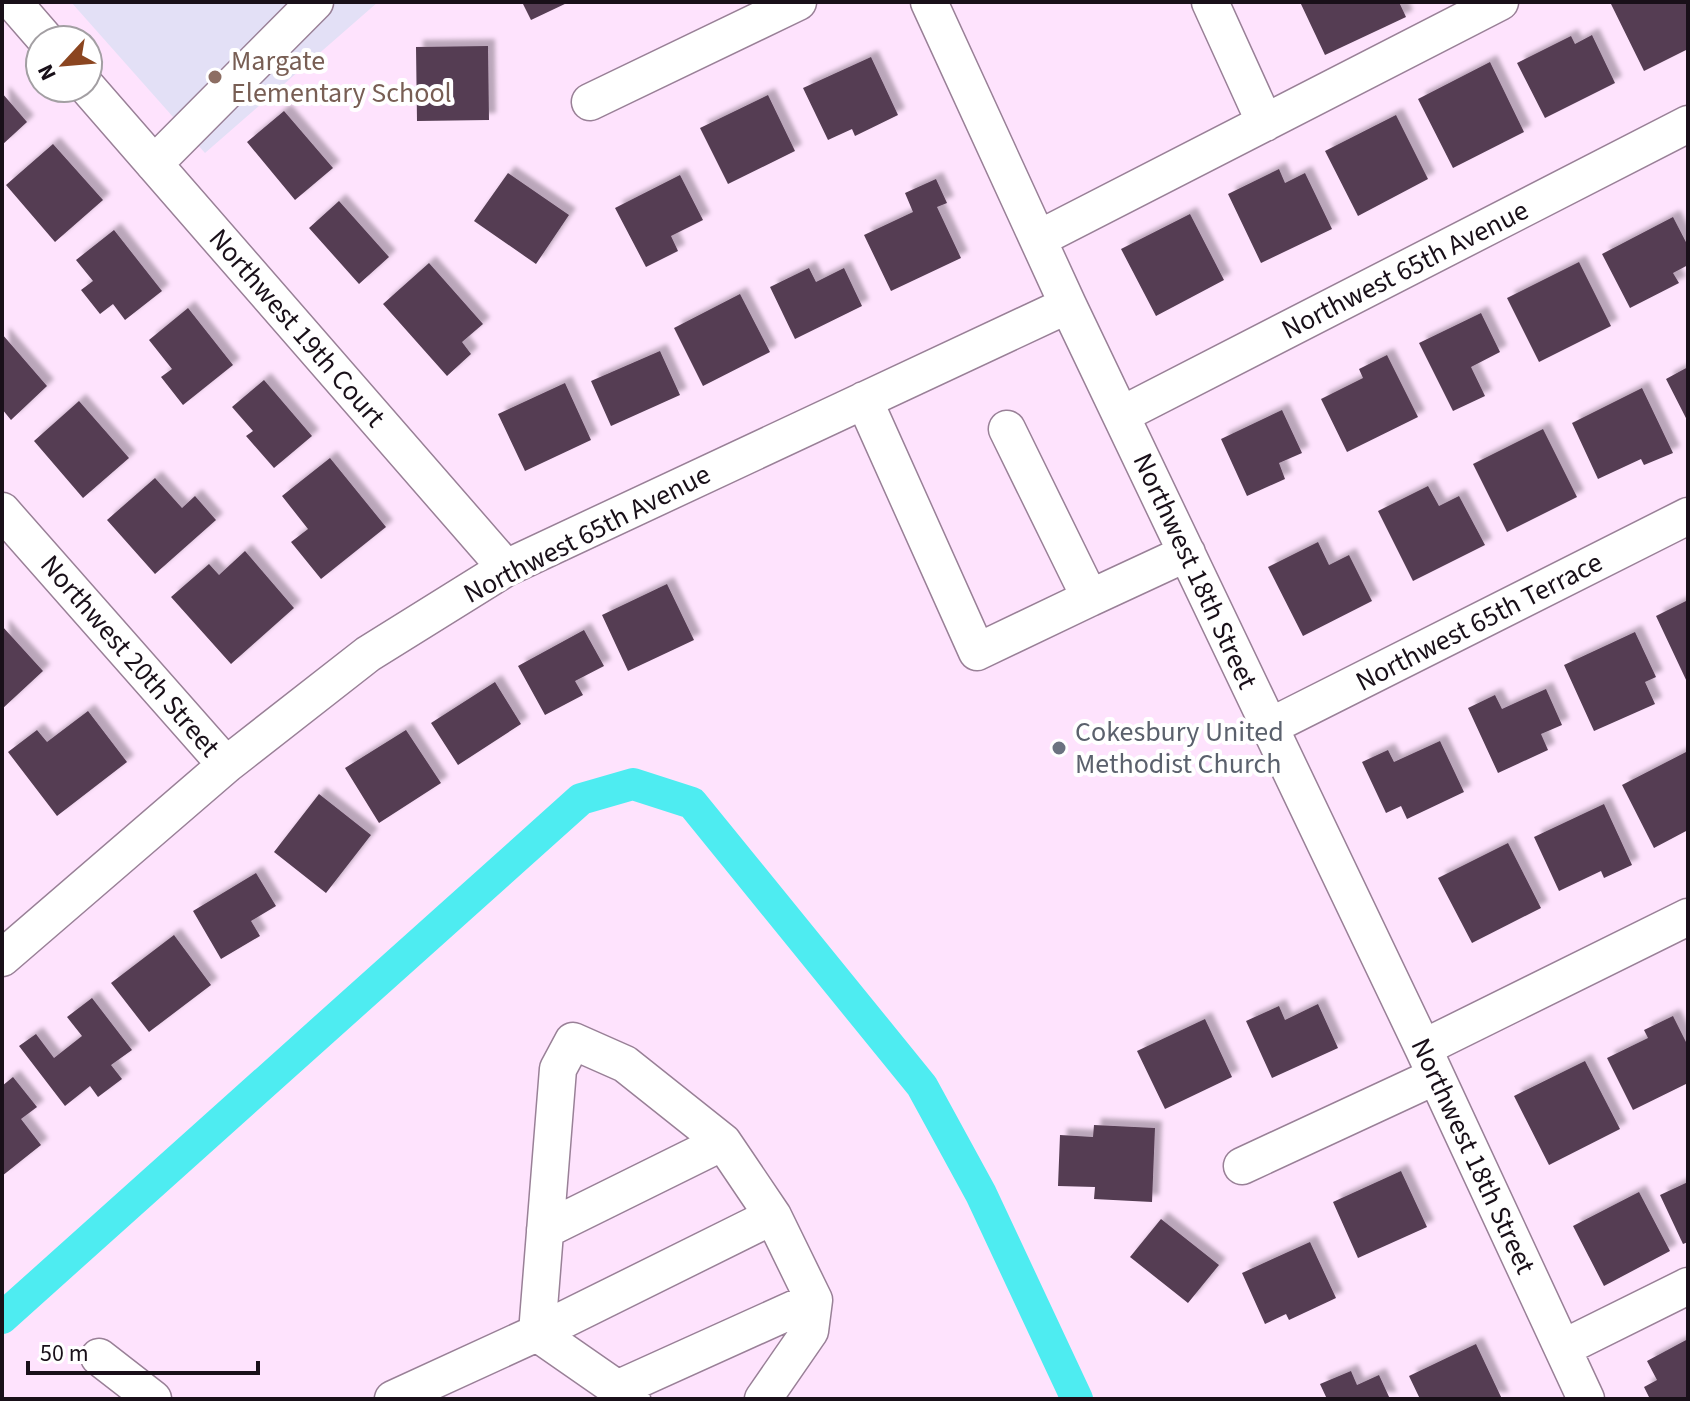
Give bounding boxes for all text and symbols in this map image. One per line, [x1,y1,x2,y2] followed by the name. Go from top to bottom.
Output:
[24,24,104,104] north arrow
[231,41,452,113] place label: Margate Elementary School
[29,59,65,86] text: N
[206,68,224,86] marker: Margate Elementary School
[1275,190,1535,350] street label: Northwest 65th Avenue
[199,220,395,436] street label: Northwest 19th Court
[1123,446,1267,696] street label: Northwest 18th Street
[457,454,717,614] street label: Northwest 65th Avenue
[1349,542,1609,702] street label: Northwest 65th Terrace
[31,546,229,766] street label: Northwest 20th Street
[1075,712,1284,784] place label: Cokesbury United Methodist Church
[1050,739,1068,757] marker: Cokesbury United Methodist Church
[1401,1031,1545,1281] street label: Northwest 18th Street
[28,1325,258,1375] scale bar
[40,1336,89,1371] text: 50 m

